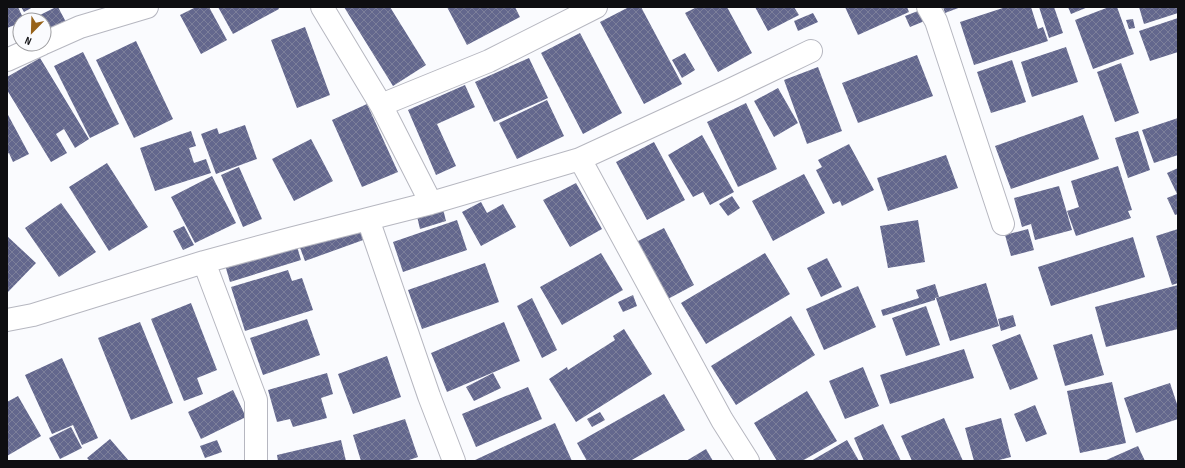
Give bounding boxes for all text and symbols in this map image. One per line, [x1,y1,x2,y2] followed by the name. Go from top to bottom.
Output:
[12,12,52,52] north arrow
[23,34,34,48] text: N

